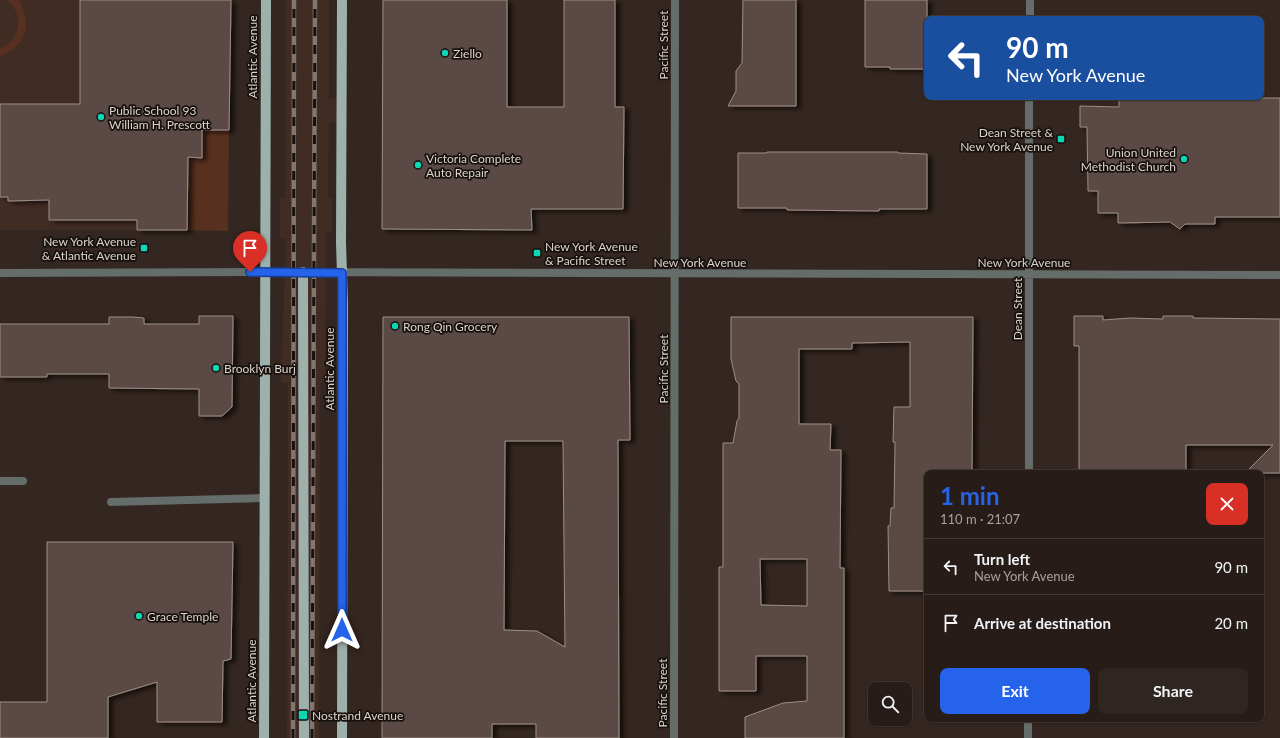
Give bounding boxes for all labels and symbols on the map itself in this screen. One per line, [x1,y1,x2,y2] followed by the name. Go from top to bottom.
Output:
[656,10,671,79] street label: Pacific Street
[245,16,260,99] street label: Atlantic Avenue
[453,46,482,61] place label: Ziello
[440,48,450,58] marker: Ziello
[109,103,211,132] place label: Public School 93 William H. Prescott
[96,112,106,122] marker: Public School 93 William H. Prescott
[960,125,1053,154] place label: Dean Street & New York Avenue
[1056,134,1066,144] marker: Dean Street & New York Avenue
[1081,145,1176,174] place label: Union United Methodist Church
[426,151,521,180] place label: Victoria Complete Auto Repair
[1179,154,1189,164] marker: Union United Methodist Church
[413,160,423,170] marker: Victoria Complete Auto Repair
[233,231,267,272] pin
[42,234,136,263] place label: New York Avenue & Atlantic Avenue
[545,239,638,268] place label: New York Avenue & Pacific Street
[139,243,149,253] marker: New York Avenue & Atlantic Avenue
[532,248,542,258] marker: New York Avenue & Pacific Street
[654,255,746,270] street label: New York Avenue
[978,255,1070,270] street label: New York Avenue
[1010,277,1025,340] street label: Dean Street
[403,319,498,334] place label: Rong Qin Grocery
[390,321,400,331] marker: Rong Qin Grocery
[322,328,337,411] street label: Atlantic Avenue
[656,334,671,403] street label: Pacific Street
[224,361,296,376] place label: Brooklyn Burj
[211,363,221,373] marker: Brooklyn Burj
[147,609,218,624] place label: Grace Temple
[321,609,363,651] position arrow
[134,611,144,621] marker: Grace Temple
[244,640,259,723] street label: Atlantic Avenue
[655,658,670,727] street label: Pacific Street
[312,708,403,723] place label: Nostrand Avenue
[297,709,309,721] marker: Nostrand Avenue

